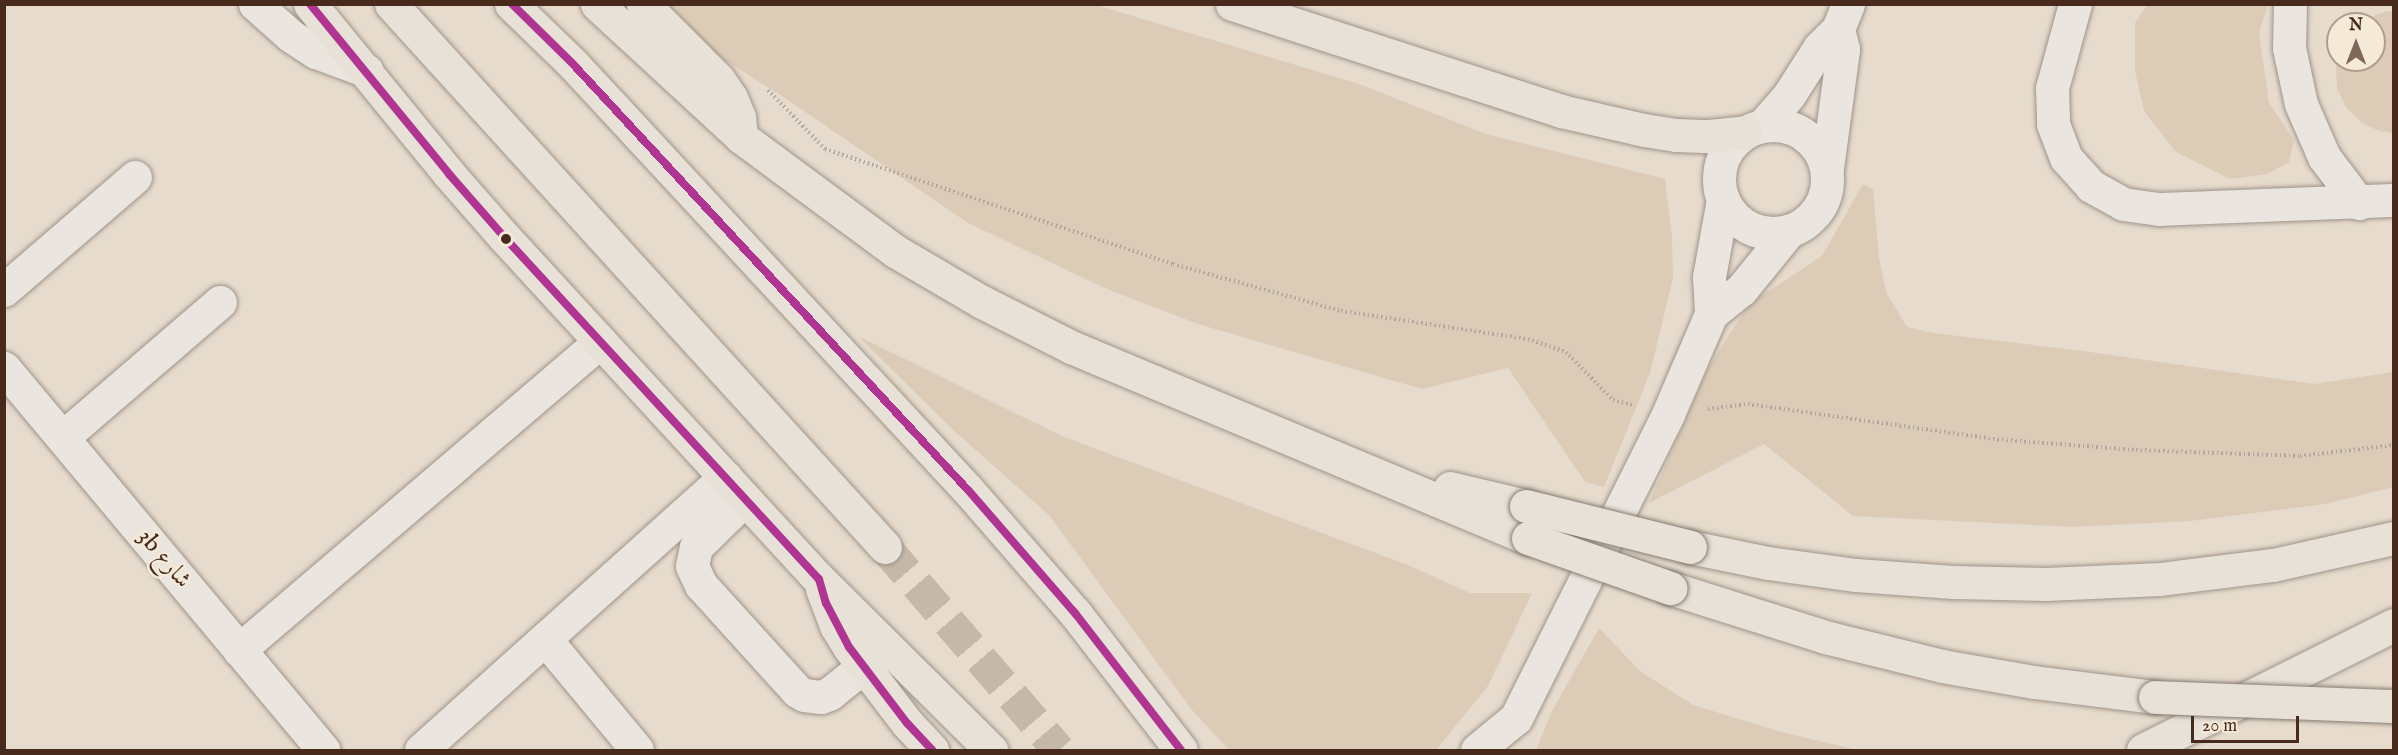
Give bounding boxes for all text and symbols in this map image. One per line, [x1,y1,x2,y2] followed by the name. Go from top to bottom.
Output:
[2326,12,2386,72] north arrow
[2349,16,2363,36] text: N
[500,233,512,245] unlabelled marker
[131,523,197,595] street label: 3b شارع
[2194,704,2302,742] scale bar
[2202,715,2237,738] text: 20 m

